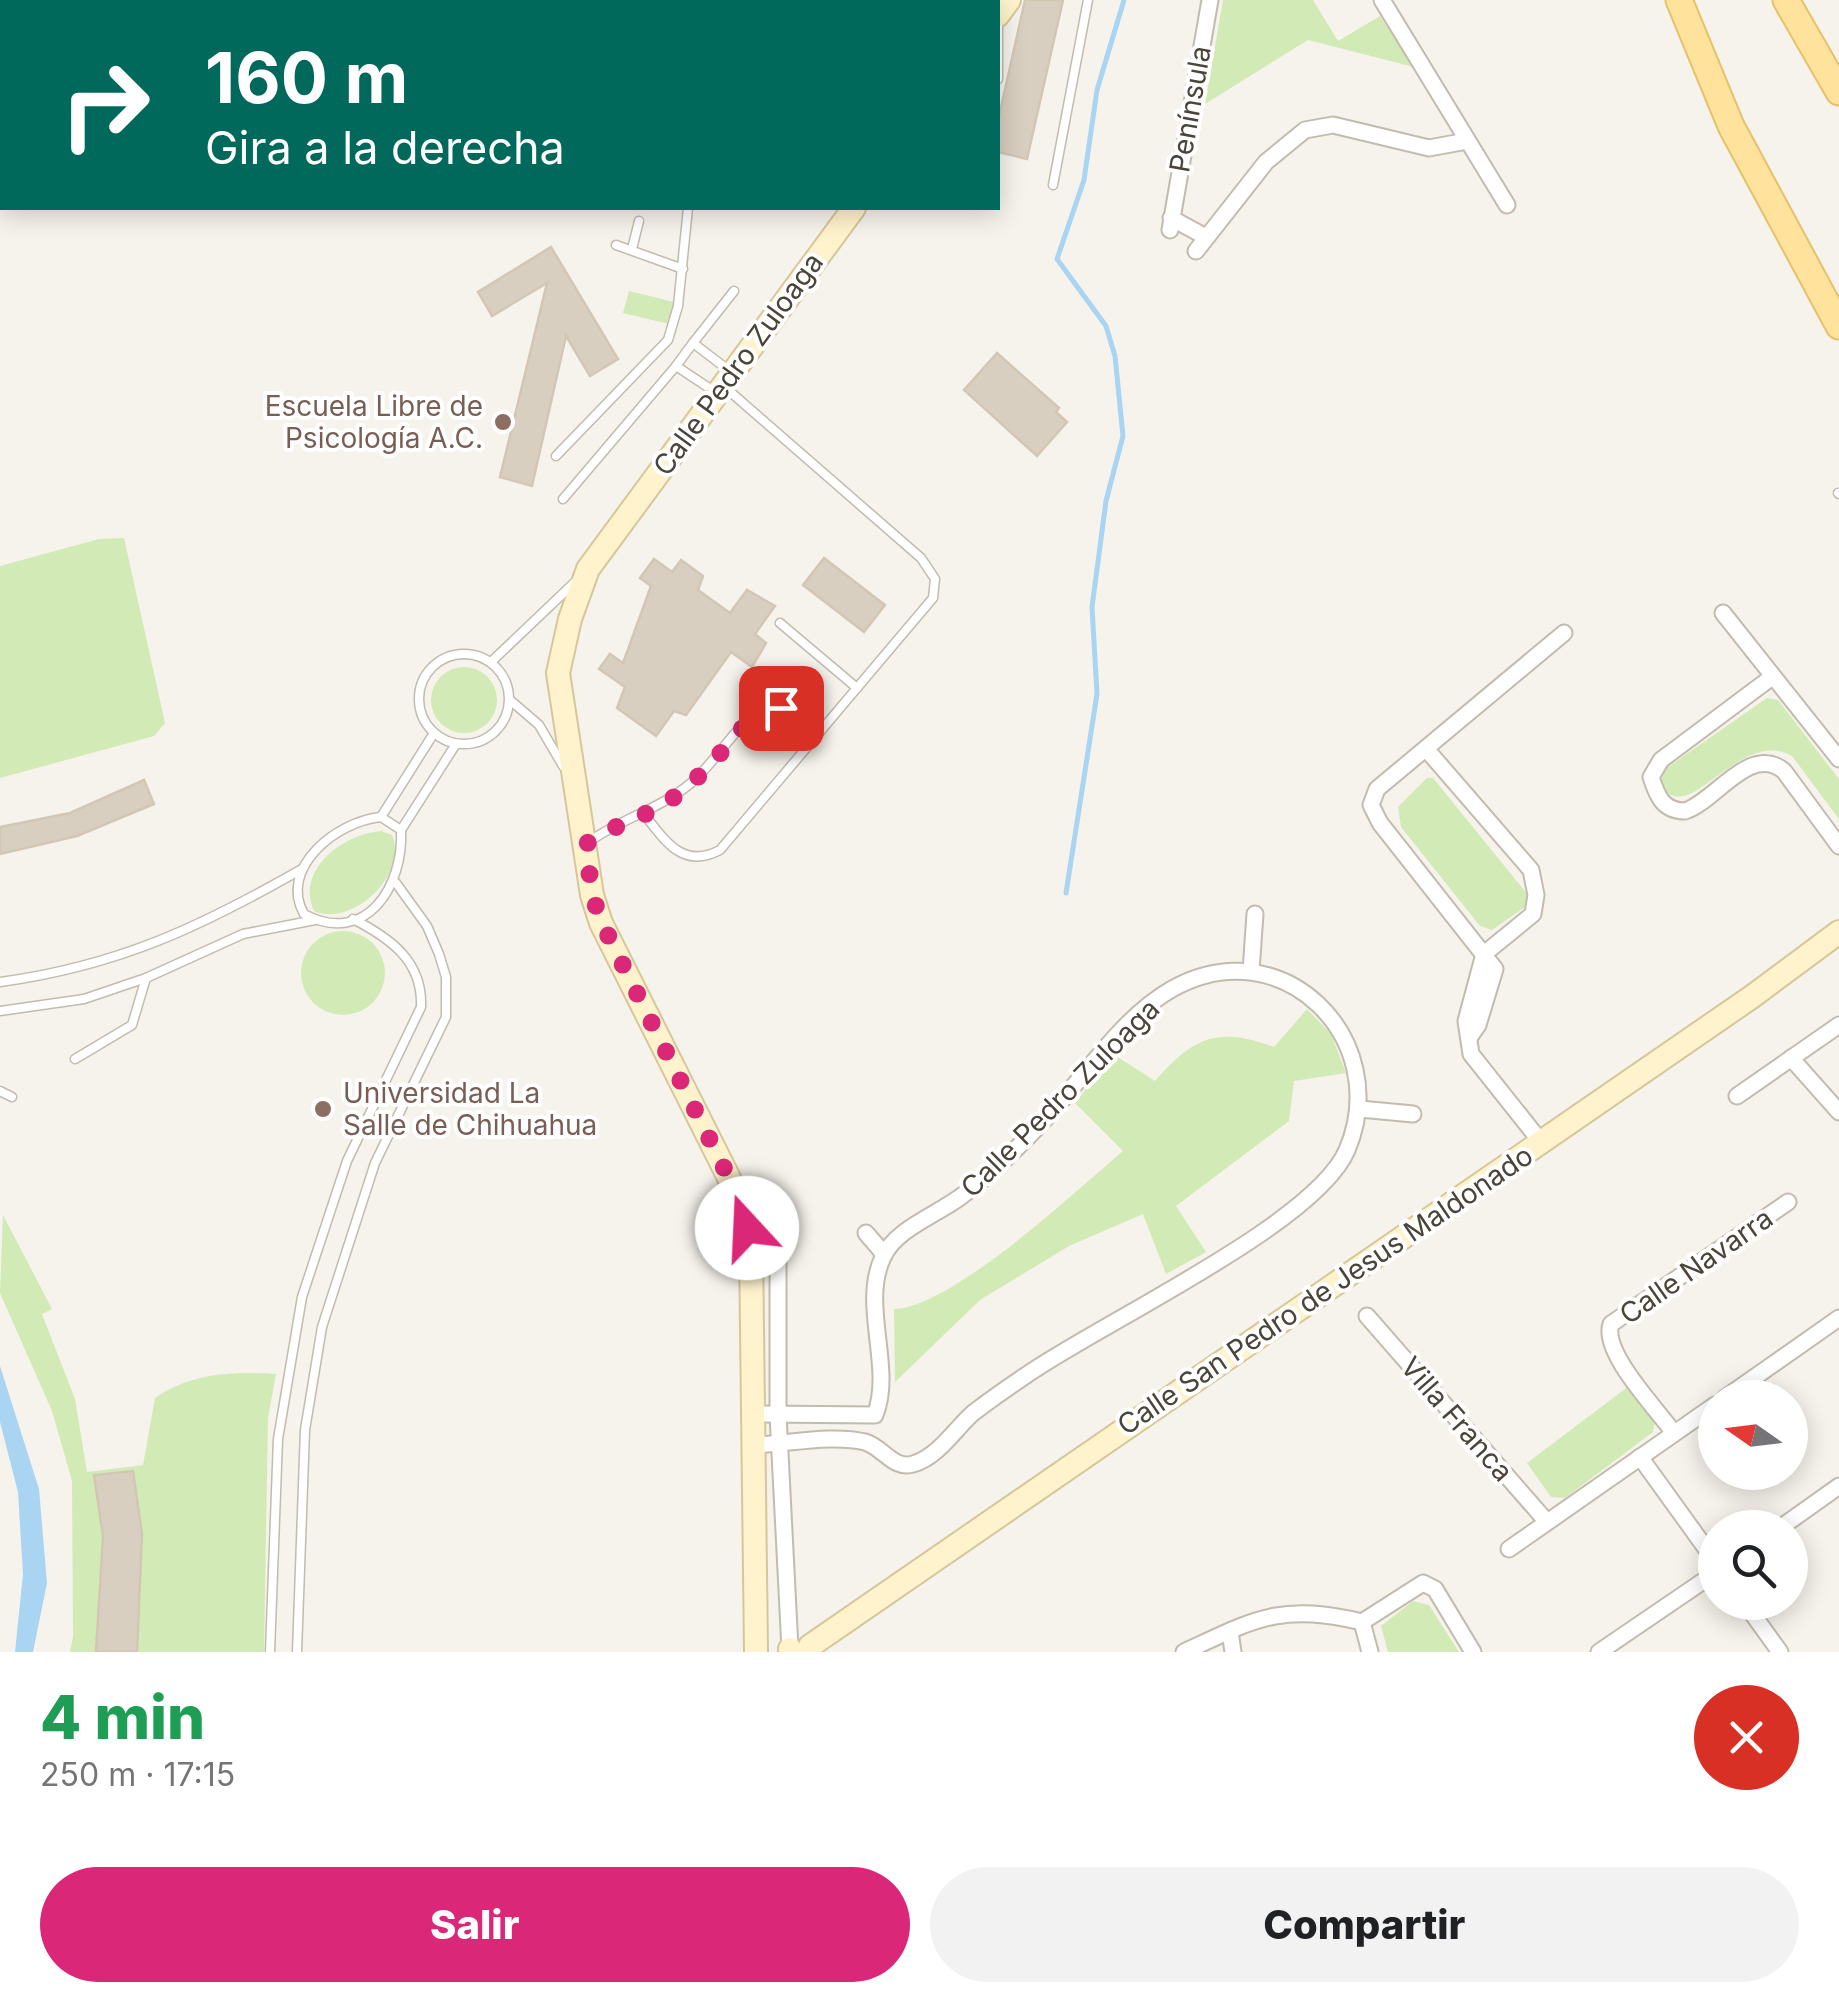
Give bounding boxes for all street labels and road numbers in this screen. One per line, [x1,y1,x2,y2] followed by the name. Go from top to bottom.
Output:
[1162,43,1218,175] street label: Península
[646,246,830,482] street label: Calle Pedro Zuloaga
[954,992,1166,1204] street label: Calle Pedro Zuloaga
[1111,1138,1539,1442] street label: Calle San Pedro de Jesus Maldonado
[1613,1201,1779,1331] street label: Calle Navarra
[1394,1350,1520,1488] street label: Villa Franca

